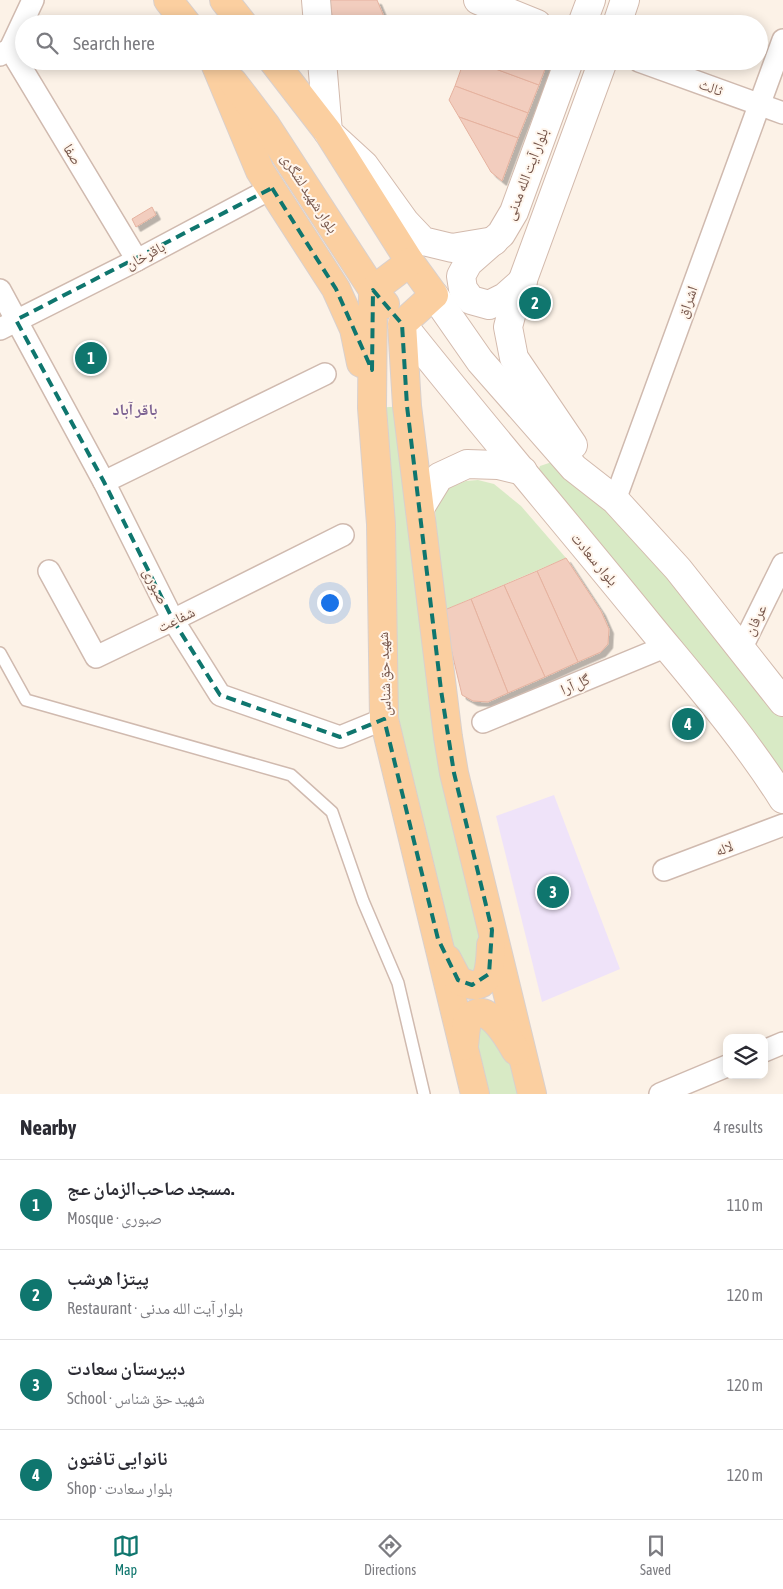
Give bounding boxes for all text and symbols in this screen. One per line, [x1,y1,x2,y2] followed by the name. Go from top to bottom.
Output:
[15,15,768,70] search box
[33,29,61,57] icon: search
[73,32,155,54] text: Search here
[697,75,725,99] street label: ثالث
[501,126,553,223] street label: بلوار آیت الله مدنی
[60,140,86,168] street label: صفا
[276,150,342,237] street label: بلوار شهید لشگری
[122,238,169,274] street label: باقرخان
[519,284,551,322] pin: 2
[673,284,702,321] street label: اشراق
[75,339,107,377] pin: 1
[113,400,157,419] district label: باقر آباد
[567,529,622,590] street label: بلوار سعادت
[138,565,172,608] street label: صبوری
[317,590,343,616] your location
[740,601,772,639] street label: عرفان
[155,603,197,635] street label: شفاعت
[374,631,396,717] street label: شهید حق شناس
[558,670,593,700] street label: گل آرا
[672,705,704,743] pin: 4
[713,837,735,859] street label: لاله
[537,873,569,911] pin: 3
[723,1034,768,1079] map controls
[723,1034,768,1079] button: layers
[20,1115,76,1139] text: Nearby
[713,1118,763,1136] text: 4 results
[67,1177,235,1199] text: مسجد صاحب‌الزمان عج.
[32,1196,40,1214] text: 1
[727,1196,763,1214] text: 110 m
[67,1209,162,1227] text: Mosque · صبوری
[67,1267,149,1289] text: پیتزا هرشب
[32,1286,40,1304] text: 2
[727,1286,763,1304] text: 120 m
[67,1299,243,1317] text: Restaurant · بلوار آیت الله مدنی
[67,1357,185,1379] text: دبیرستان سعادت
[32,1376,40,1394] text: 3
[727,1376,763,1394] text: 120 m
[67,1389,205,1407] text: School · شهید حق شناس
[67,1447,168,1469] text: نانوایی تافتون
[32,1466,40,1484] text: 4
[727,1466,763,1484] text: 120 m
[67,1479,173,1497] text: Shop · بلوار سعادت
[112,1532,140,1578] tab: Map
[364,1532,416,1578] tab: Directions
[640,1532,671,1578] tab: Saved

